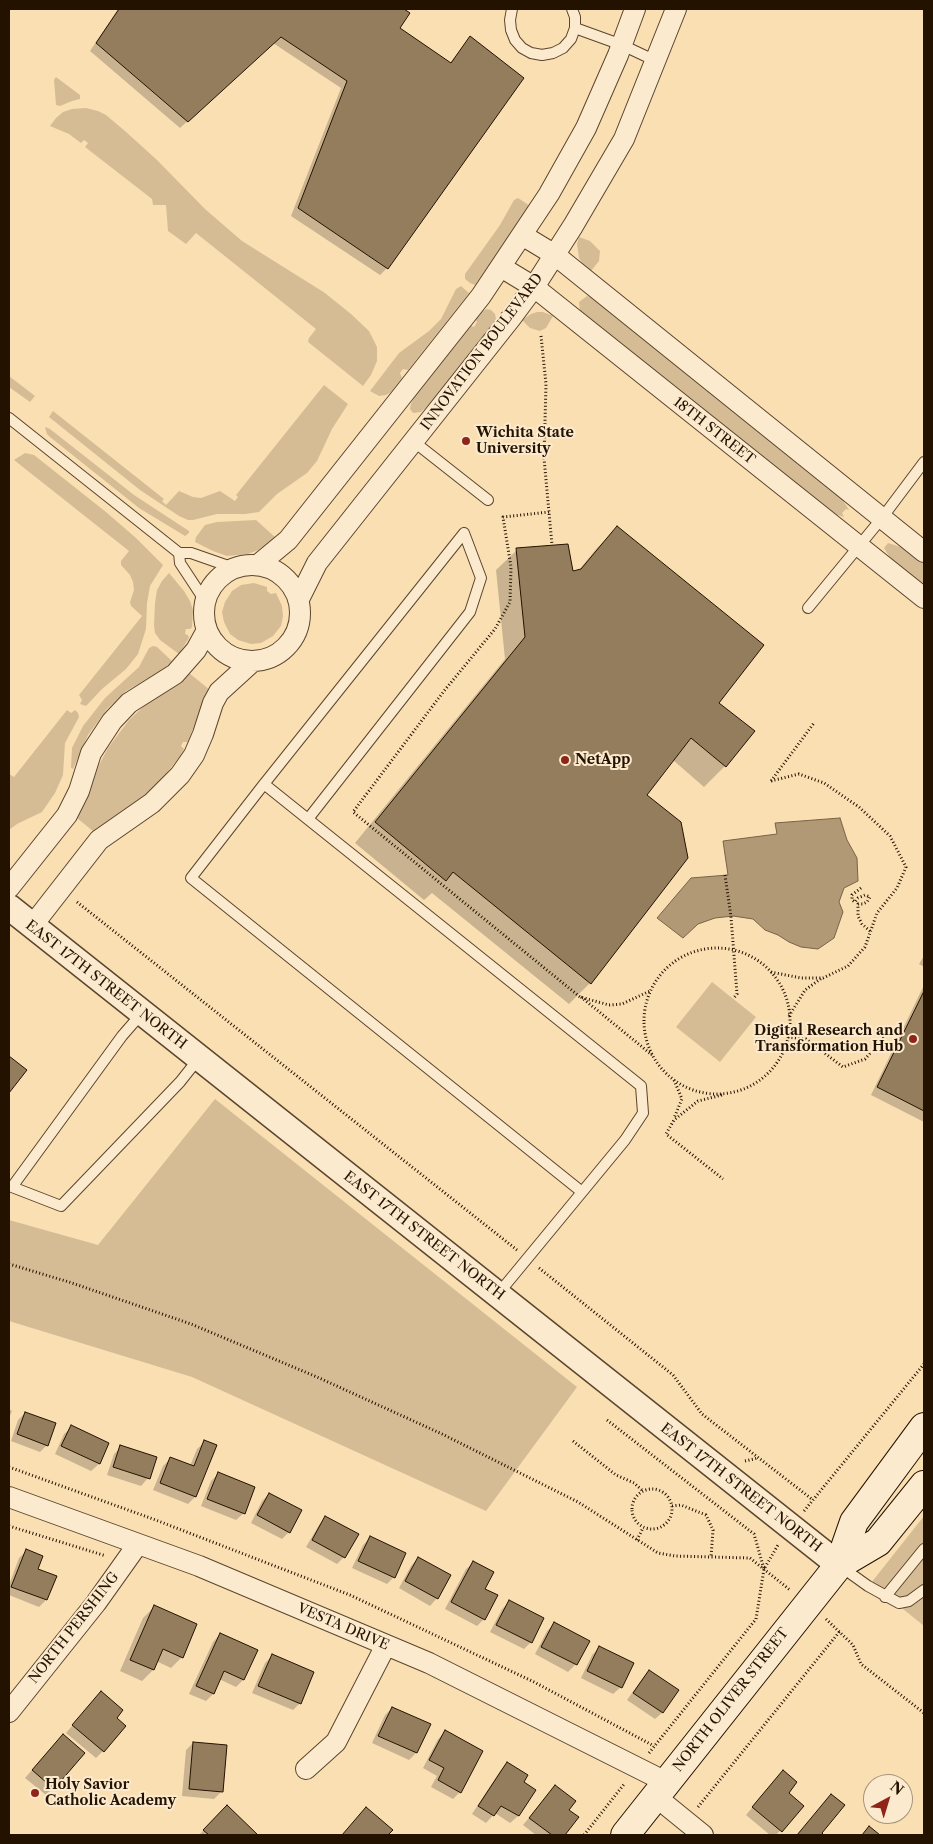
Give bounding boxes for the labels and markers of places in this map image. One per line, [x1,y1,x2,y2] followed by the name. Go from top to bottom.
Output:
[476,425,574,458] place label: Wichita State University
[460,435,472,447] marker: Wichita State University
[575,752,630,768] place label: NetApp
[559,754,571,766] marker: NetApp
[754,1023,903,1056] place label: Digital Research and Transformation Hub
[907,1033,919,1045] marker: Digital Research and Transformation Hub
[45,1777,176,1810] place label: Holy Savior Catholic Academy
[29,1787,41,1799] marker: Holy Savior Catholic Academy

